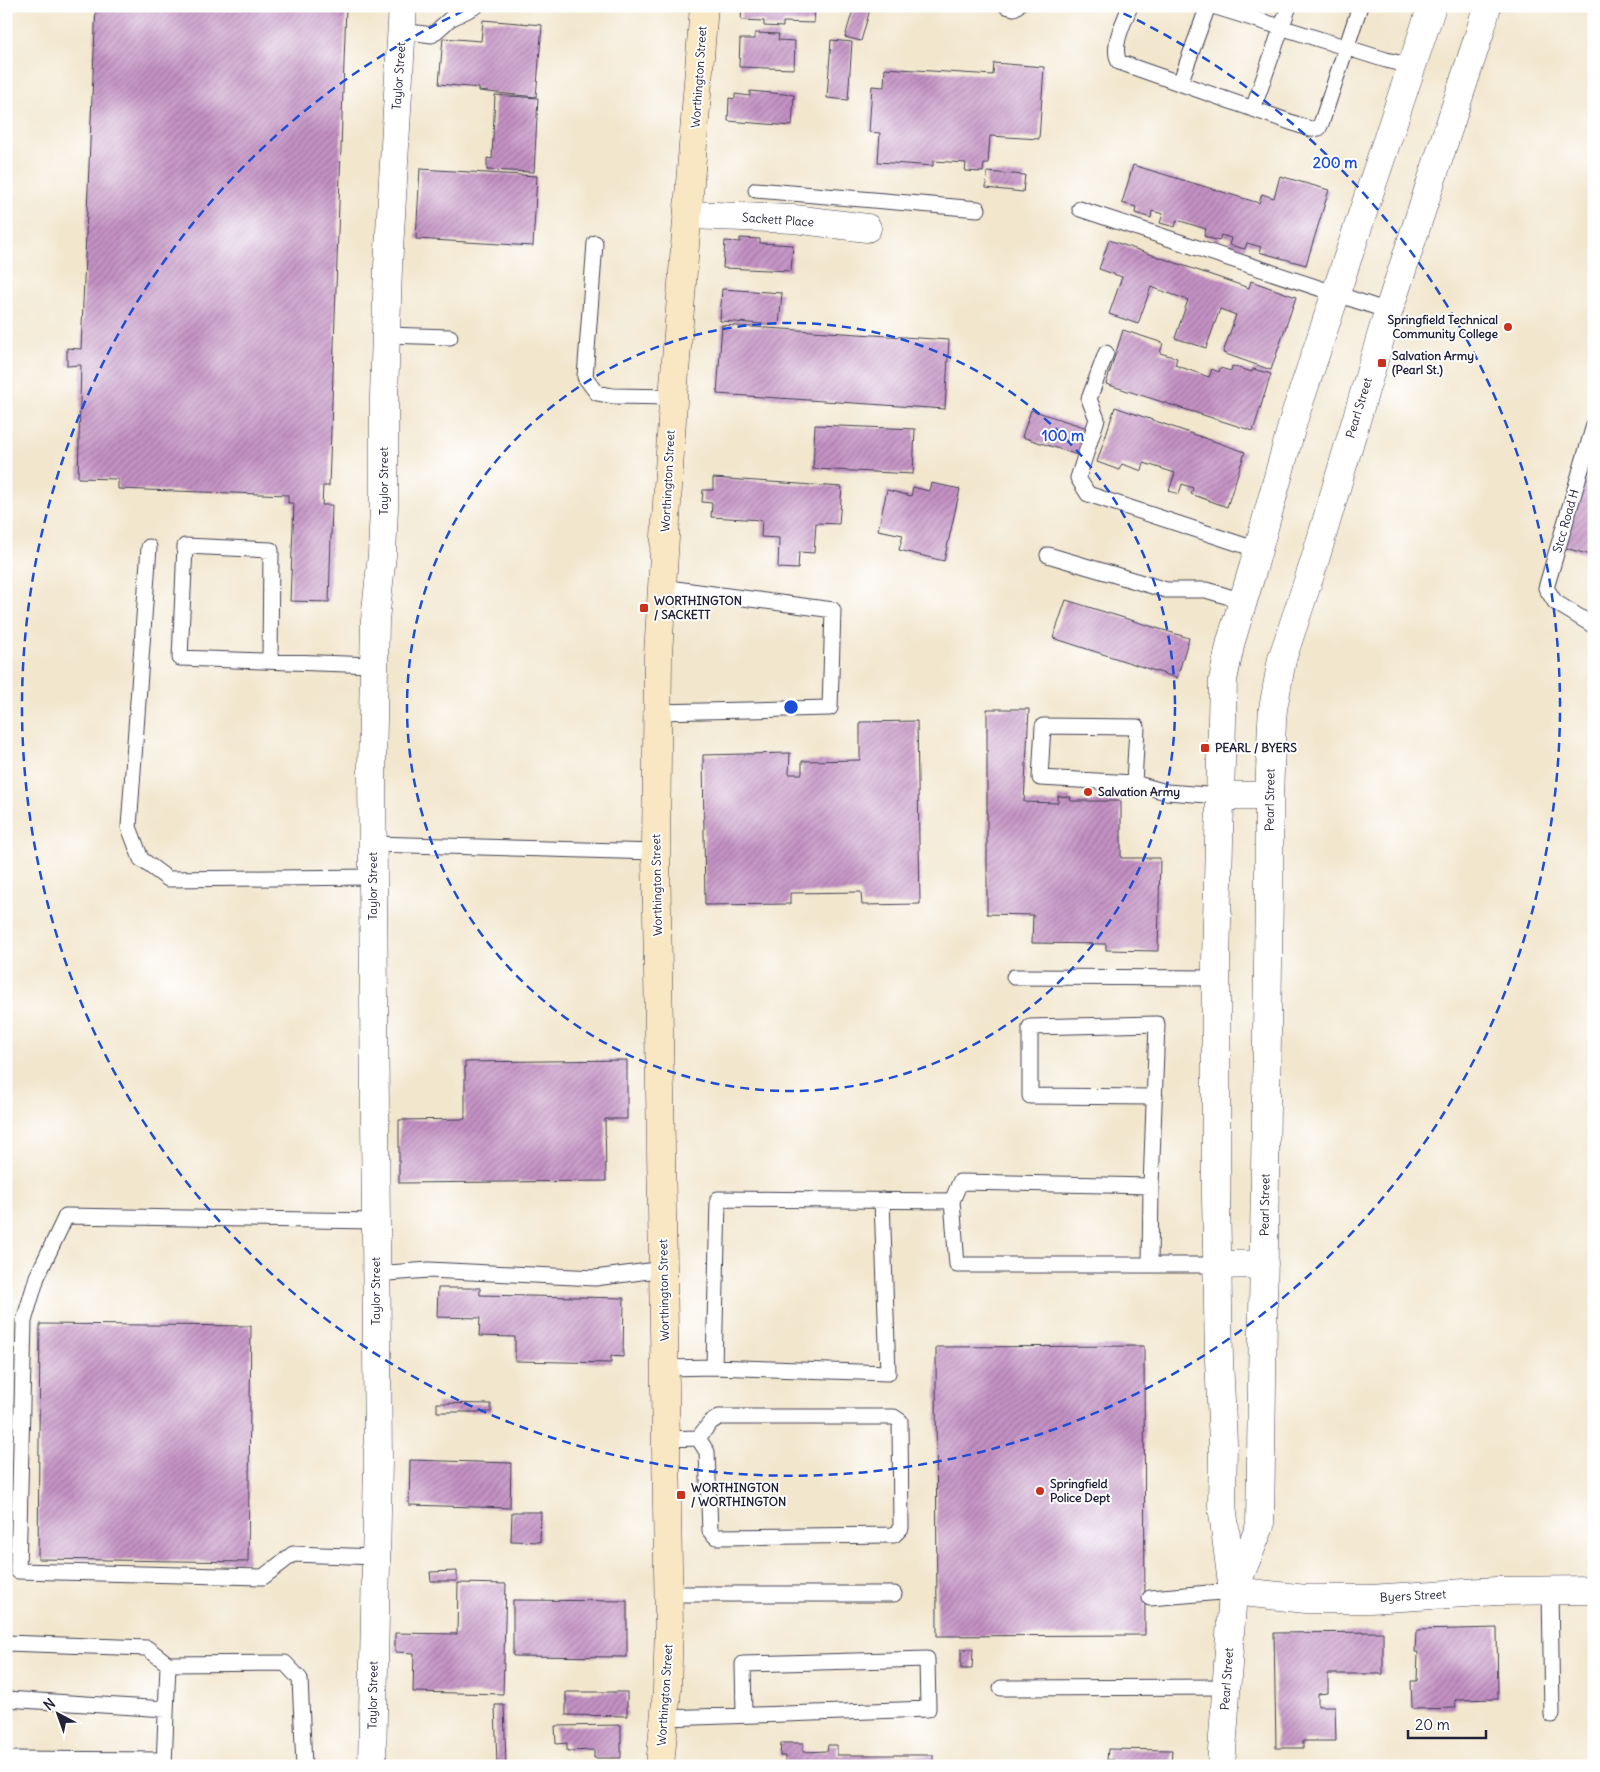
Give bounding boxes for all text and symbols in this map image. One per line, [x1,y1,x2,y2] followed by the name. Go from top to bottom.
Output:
[687,26,710,128] street label: Worthington Street
[389,41,408,111] street label: Taylor Street
[1313,153,1357,172] text: 200 m
[742,210,815,229] street label: Sackett Place
[1387,312,1499,342] place label: Springfield Technical Community College
[1502,321,1514,333] marker: Springfield Technical Community College
[1392,348,1474,378] place label: Salvation Army (Pearl St.)
[1376,357,1388,369] marker: Salvation Army (Pearl St.)
[1342,376,1375,440] street label: Pearl Street
[1042,426,1084,445] text: 100 m
[657,430,678,532] street label: Worthington Street
[376,447,391,515] street label: Taylor Street
[1549,487,1582,554] street label: Stcc Road H
[654,593,742,622] place label: WORTHINGTON / SACKETT
[638,602,650,614] marker: WORTHINGTON / SACKETT
[782,698,800,716] centre of rings
[1215,740,1297,755] place label: PEARL / BYERS
[1199,742,1211,754] marker: PEARL / BYERS
[1261,769,1278,831] street label: Pearl Street
[1098,784,1180,800] place label: Salvation Army
[1082,786,1094,798] marker: Salvation Army
[648,834,665,936] street label: Worthington Street
[365,852,380,920] street label: Taylor Street
[1256,1174,1273,1236] street label: Pearl Street
[655,1239,672,1341] street label: Worthington Street
[368,1257,383,1325] street label: Taylor Street
[1050,1476,1111,1506] place label: Springfield Police Dept
[691,1480,786,1509] place label: WORTHINGTON / WORTHINGTON
[1034,1485,1046,1497] marker: Springfield Police Dept
[675,1489,687,1501] marker: WORTHINGTON / WORTHINGTON
[1379,1586,1447,1605] street label: Byers Street
[653,1644,676,1746] street label: Worthington Street
[1217,1647,1236,1711] street label: Pearl Street
[364,1661,381,1729] street label: Taylor Street
[32,1690,82,1740] north arrow
[40,1694,59,1714] text: N
[1408,1707,1485,1739] scale bar
[1415,1715,1450,1734] text: 20 m

